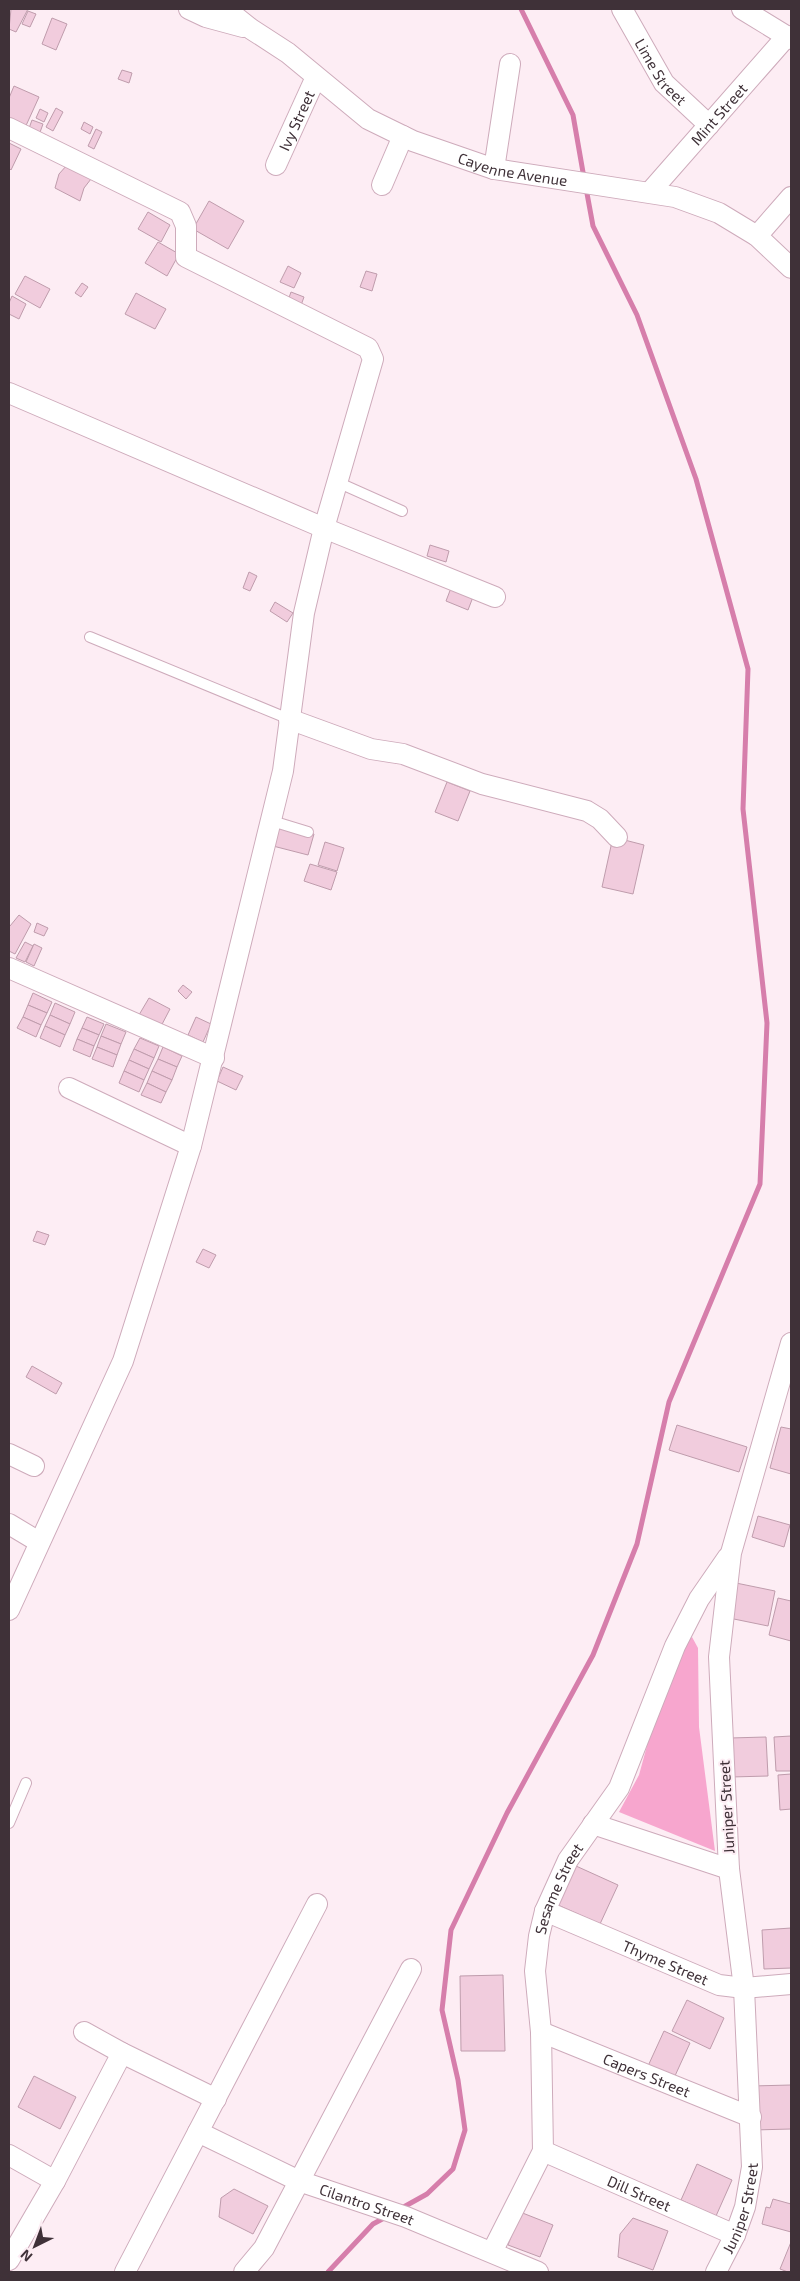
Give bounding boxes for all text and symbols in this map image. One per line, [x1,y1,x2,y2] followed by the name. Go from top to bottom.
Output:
[632,35,691,109] street label: Lime Street
[687,79,751,149] street label: Mint Street
[275,87,318,154] street label: Ivy Street
[456,148,569,189] street label: Cayenne Avenue
[715,1760,737,1854] street label: Juniper Street
[531,1839,586,1936] street label: Sesame Street
[620,1936,712,1989] street label: Thyme Street
[601,2049,693,2101] street label: Capers Street
[718,2162,761,2256] street label: Juniper Street
[605,2171,674,2215] street label: Dill Street
[317,2180,417,2229] street label: Cilantro Street
[10,2221,60,2271] north arrow
[17,2246,35,2266] text: N

